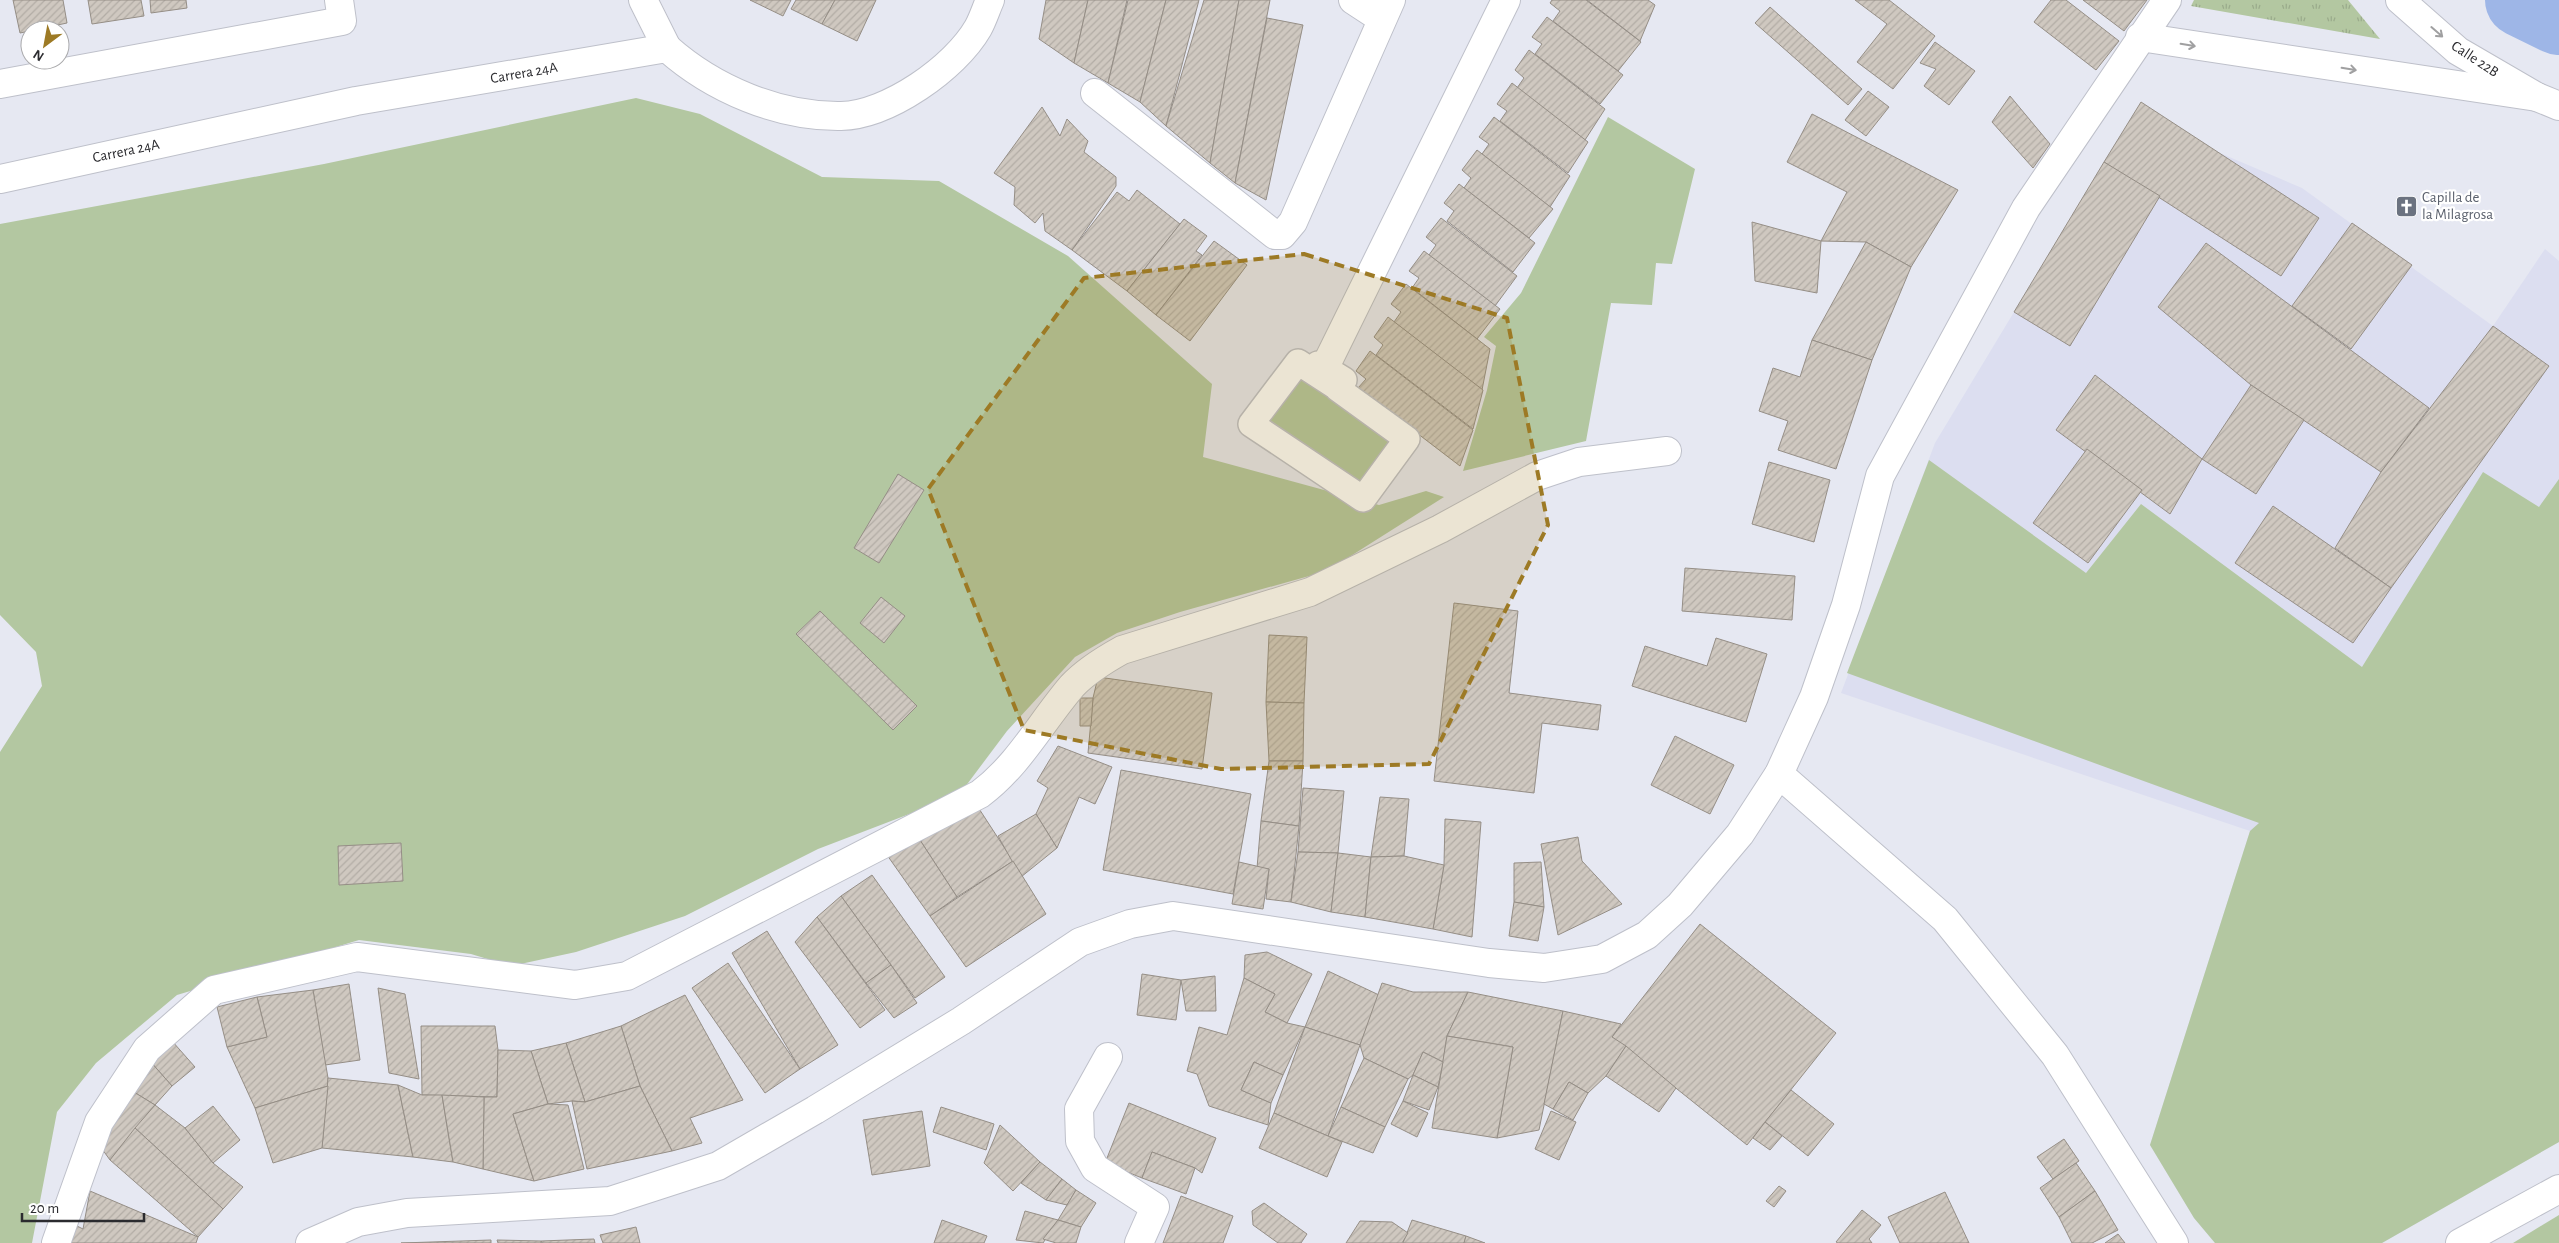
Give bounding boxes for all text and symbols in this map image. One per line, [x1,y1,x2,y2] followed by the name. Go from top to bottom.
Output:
[20,20,70,70] north arrow
[2430,26,2443,38] one-way arrow
[2449,38,2501,80] street label: Calle 22B
[2180,40,2196,50] one-way arrow
[31,47,46,64] text: N
[489,60,559,86] street label: Carrera 24A
[2341,64,2357,74] one-way arrow
[91,137,161,165] street label: Carrera 24A
[2422,190,2493,222] place label: Capilla de la Milagrosa
[2394,194,2418,218] church icon: Capilla de la Milagrosa
[22,1190,145,1222] scale bar
[30,1201,59,1216] text: 20 m

